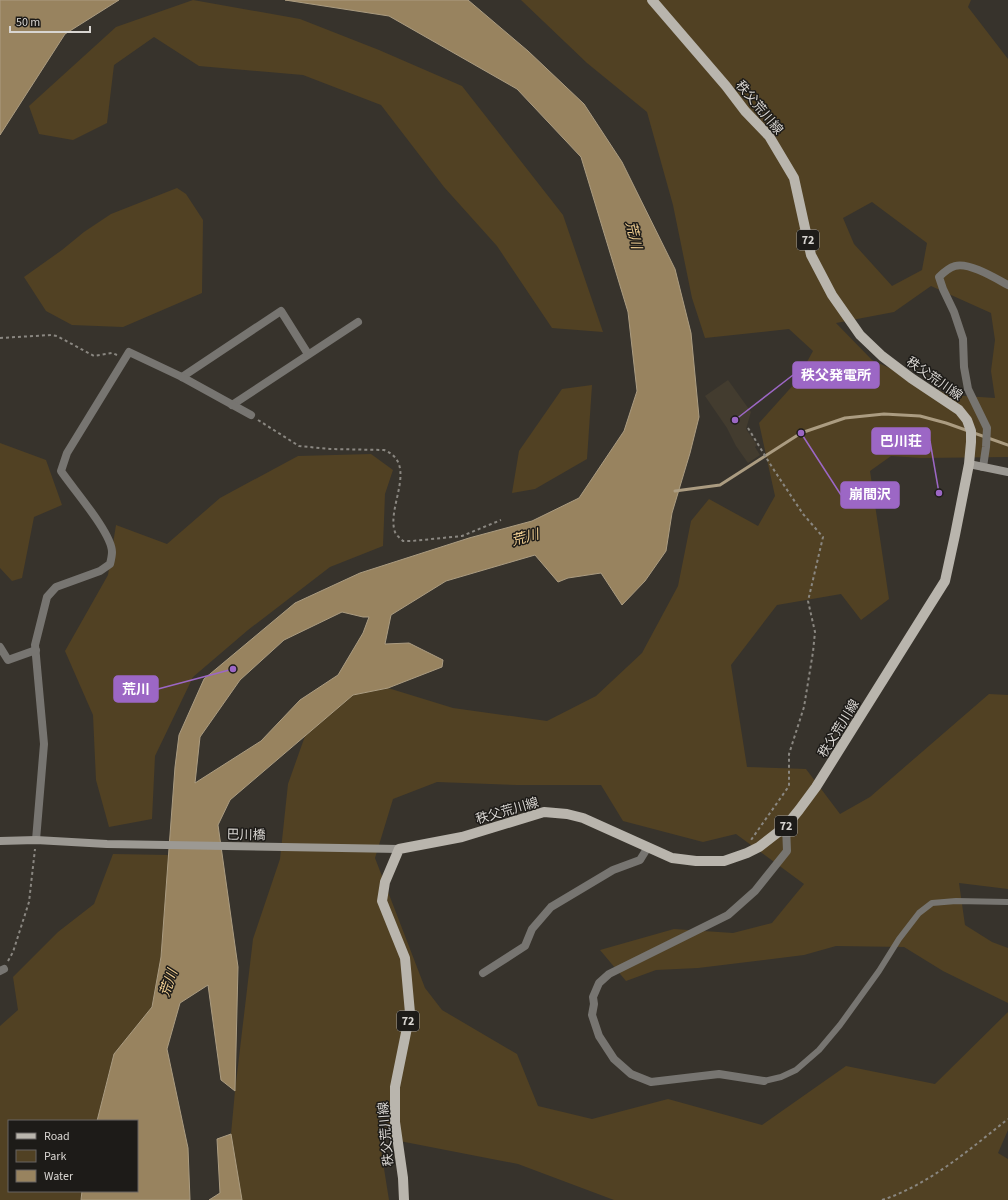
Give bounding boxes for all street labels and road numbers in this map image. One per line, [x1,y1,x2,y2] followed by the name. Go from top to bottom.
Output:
[731,77,787,138] street label: 秩父荒川線
[797,230,819,250] road number: 72
[903,353,966,405] street label: 秩父荒川線
[814,696,864,761] street label: 秩父荒川線
[474,793,541,829] street label: 秩父荒川線
[775,816,797,836] road number: 72
[226,826,266,844] street label: 巴川橋
[397,1011,419,1031] road number: 72
[374,1101,398,1167] street label: 秩父荒川線

